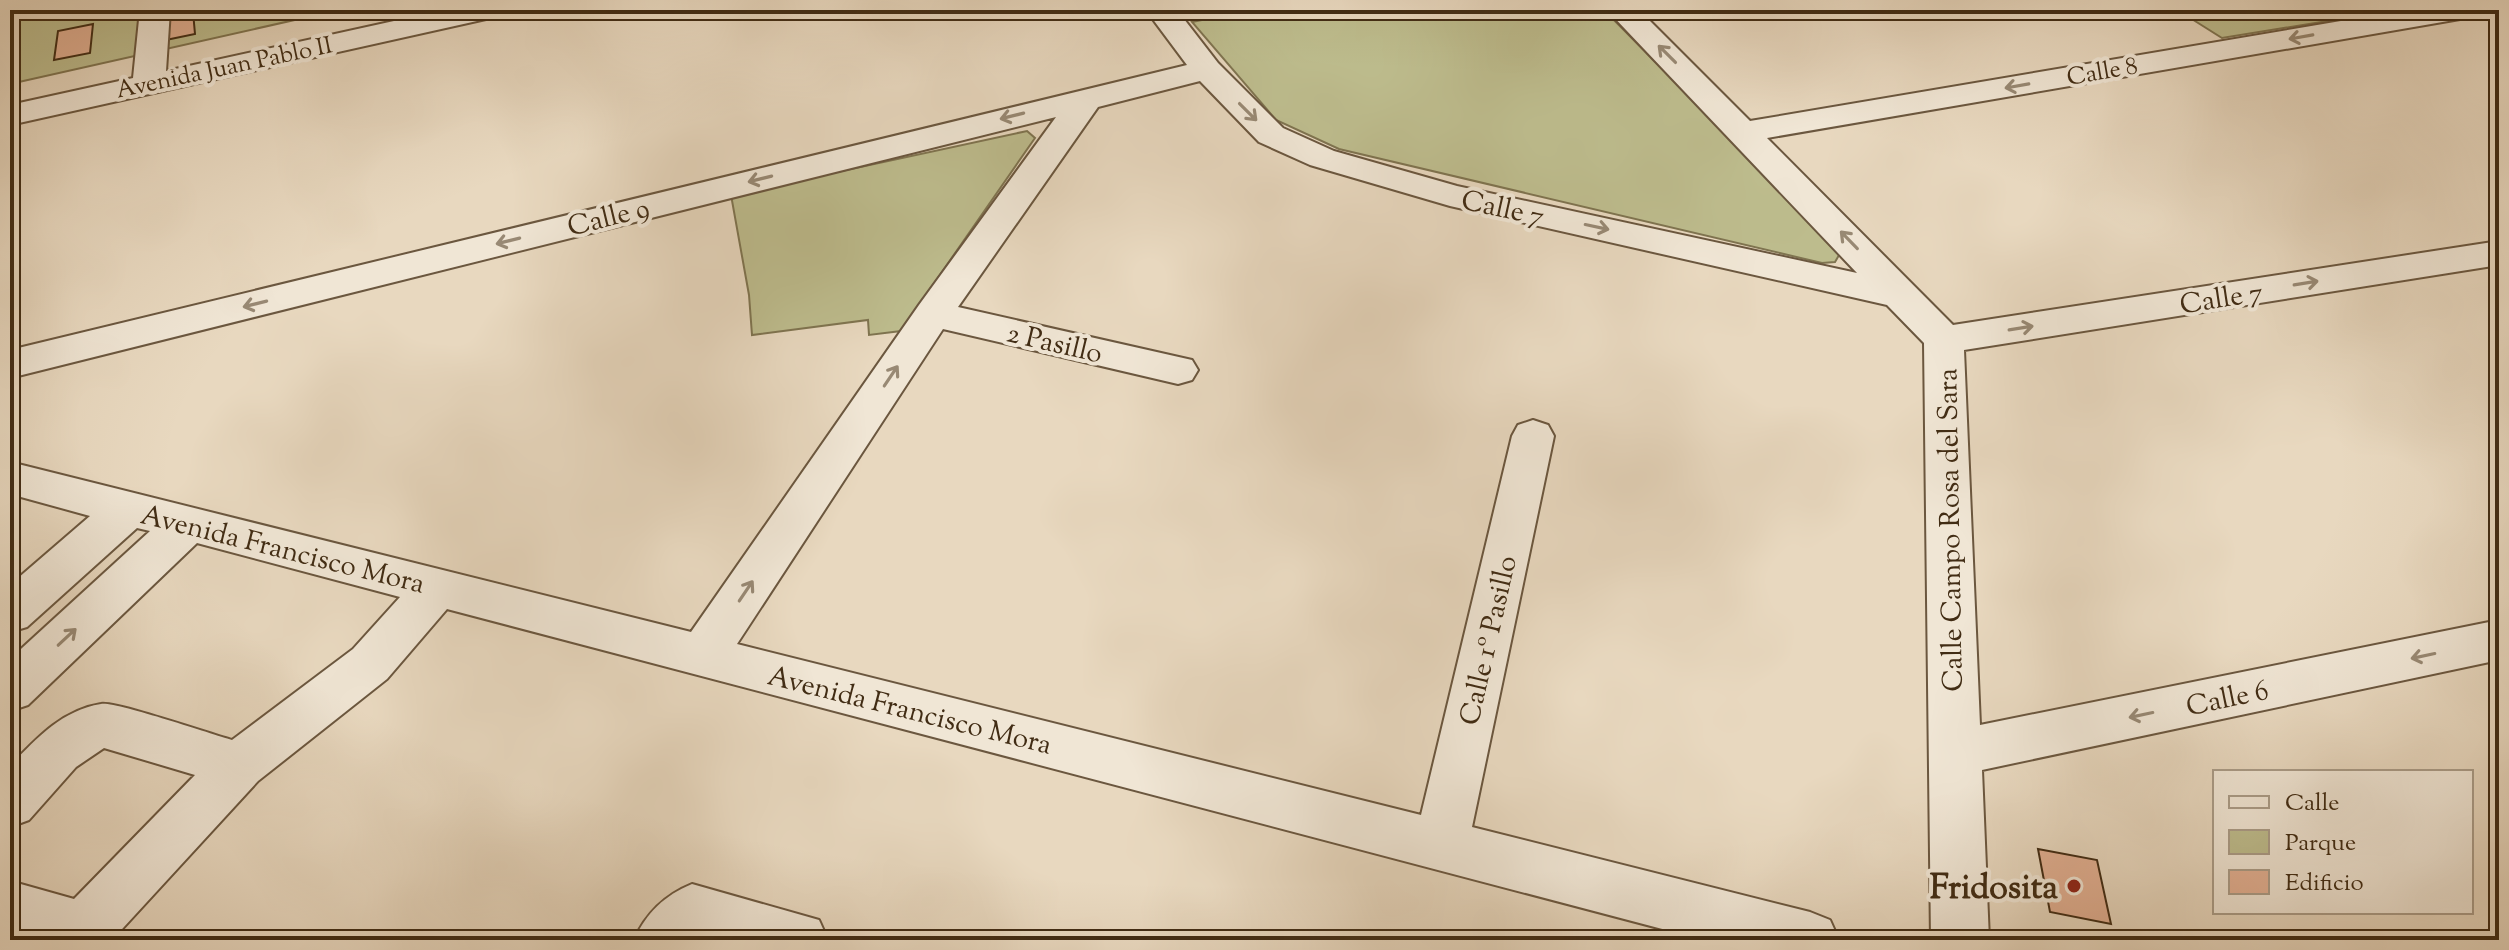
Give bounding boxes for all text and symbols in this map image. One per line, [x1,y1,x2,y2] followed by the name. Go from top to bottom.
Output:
[113,29,336,109] street label: Avenida Juan Pablo II
[2288,31,2314,46] one-way arrow
[1657,45,1677,65] one-way arrow
[2064,50,2141,96] street label: Calle 8
[2005,79,2030,94] one-way arrow
[1238,102,1257,121] one-way arrow
[1000,109,1026,124] one-way arrow
[748,172,773,187] one-way arrow
[1457,182,1547,238] street label: Calle 7
[564,189,654,248] street label: Calle 9
[1583,220,1609,235] one-way arrow
[1840,231,1859,250] one-way arrow
[495,234,521,249] one-way arrow
[2177,274,2266,326] street label: Calle 7
[2292,275,2318,290] one-way arrow
[243,297,269,312] one-way arrow
[1003,315,1106,375] street label: 2 Pasillo
[2008,320,2033,335] one-way arrow
[883,365,899,387] one-way arrow
[1929,368,1975,692] street label: Calle Campo Rosa del Sara
[136,496,429,606] street label: Avenida Francisco Mora
[1451,552,1529,729] street label: Calle 1º Pasillo
[738,581,754,603] one-way arrow
[57,627,77,646] one-way arrow
[2410,649,2436,664] one-way arrow
[763,657,1056,767] street label: Avenida Francisco Mora
[2183,672,2273,728] street label: Calle 6
[2128,708,2154,723] one-way arrow
[2213,770,2473,914] legend
[2285,787,2339,821] text: Calle
[2285,827,2356,861] text: Parque
[1930,865,2058,914] place label: Fridosita
[2285,867,2364,901] text: Edificio
[2065,877,2083,895] marker: Fridosita

